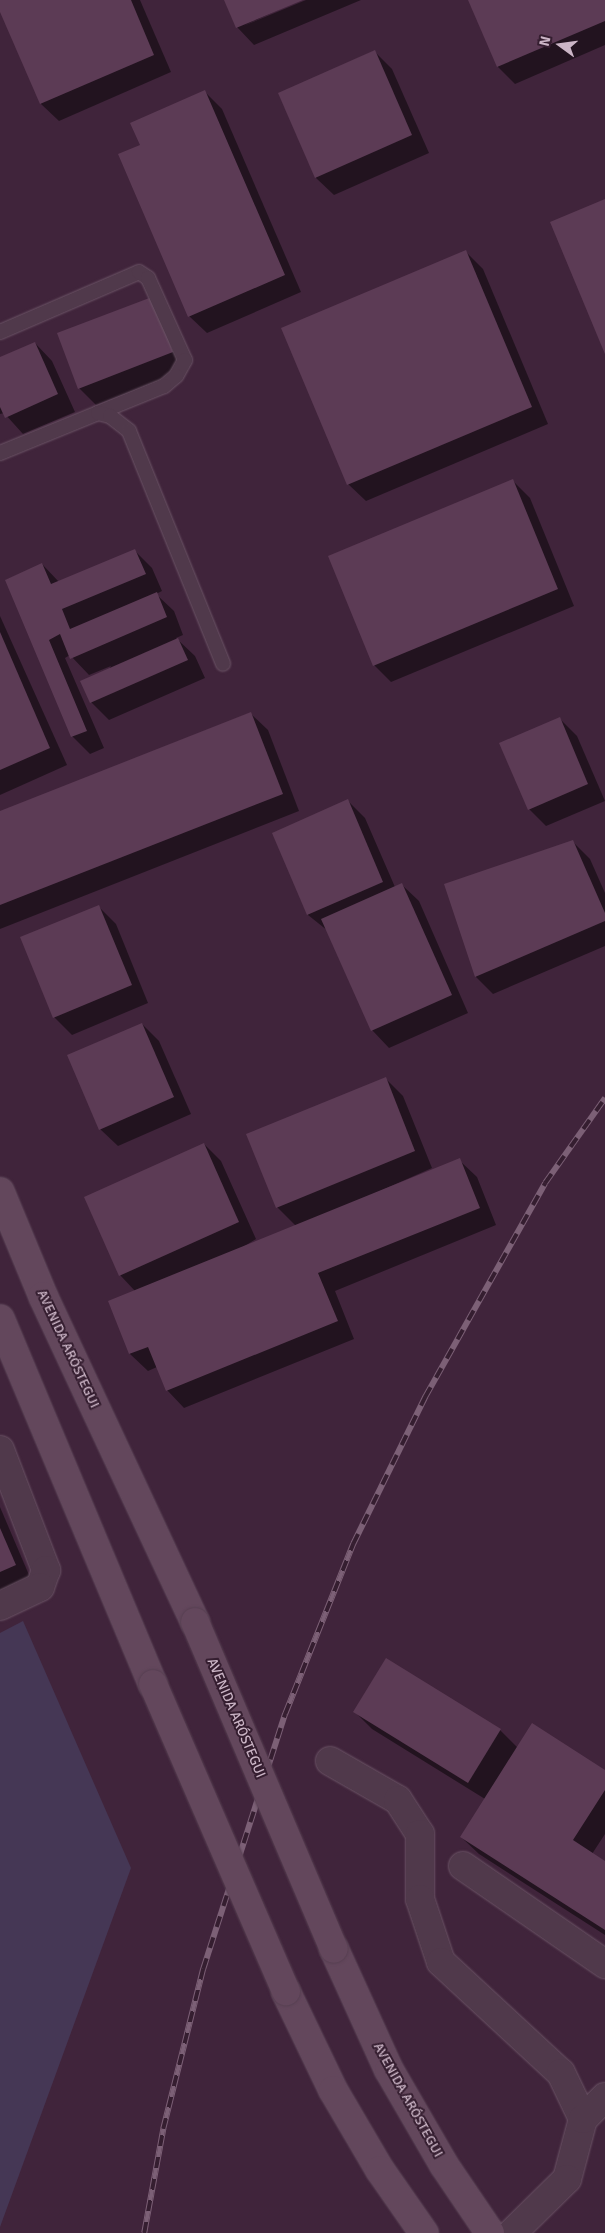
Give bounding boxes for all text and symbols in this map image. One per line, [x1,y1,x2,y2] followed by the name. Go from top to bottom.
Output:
[535,20,585,70] north arrow
[536,34,554,48] text: N
[33,1287,103,1411] street label: AVENIDA ARÓSTEGUI
[203,1656,269,1780] street label: AVENIDA ARÓSTEGUI
[369,2040,447,2160] street label: AVENIDA ARÓSTEGUI

